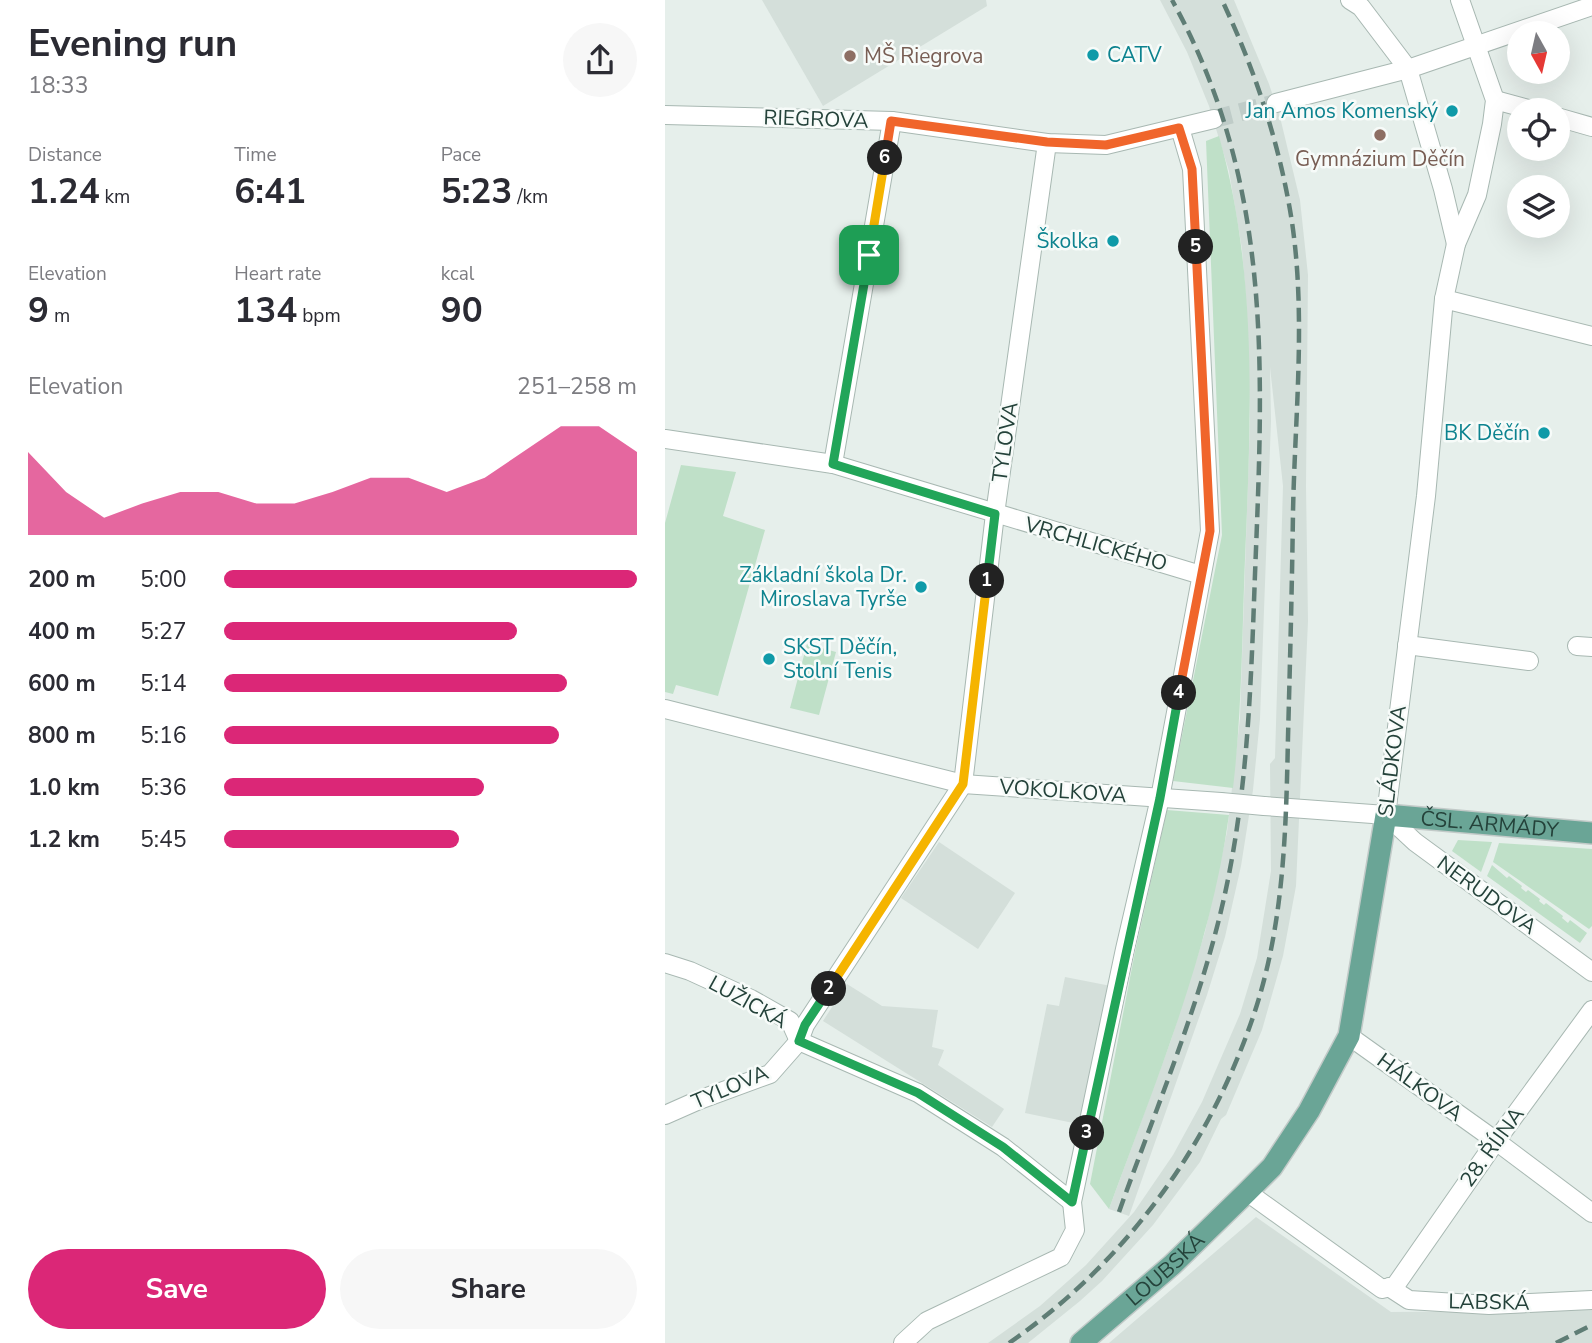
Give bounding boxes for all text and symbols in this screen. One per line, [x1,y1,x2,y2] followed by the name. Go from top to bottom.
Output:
[28,18,237,69] text: Evening run
[1507,21,1570,84] north arrow
[1507,21,1570,238] map controls
[563,23,637,97] button: share
[1107,41,1162,69] place label: CATV
[864,42,983,70] place label: MŠ Riegrova
[1085,47,1101,63] marker: CATV
[842,48,858,64] marker: MŠ Riegrova
[28,70,88,101] text: 18:33
[1245,97,1438,125] place label: Jan Amos Komenský
[1507,98,1570,161] button: locate
[763,103,869,135] street label: RIEGROVA
[1444,103,1460,119] marker: Jan Amos Komenský
[1372,127,1388,143] marker: Gymnázium Děčín
[867,140,903,176] pin: 6
[28,142,102,168] text: Distance
[234,142,277,168] text: Time
[441,142,481,168] text: Pace
[879,144,890,170] text: 6
[1295,145,1465,173] place label: Gymnázium Děčín
[28,168,100,215] text: 1.24
[234,168,306,215] text: 6:41
[441,168,512,215] text: 5:23
[1507,175,1570,238] button: layers
[100,184,130,210] text: km
[512,184,548,210] text: /km
[839,225,899,285] pin
[1036,227,1099,255] place label: Školka
[1179,230,1213,264] pin: 5
[1105,233,1121,249] marker: Školka
[1190,233,1201,259] text: 5
[850,236,888,274] icon: arrive
[28,261,107,287] text: Elevation
[234,261,321,287] text: Heart rate
[441,261,474,287] text: kcal
[28,287,49,334] text: 9
[234,287,297,334] text: 134
[441,287,483,334] text: 90
[49,303,70,329] text: m
[297,303,341,329] text: bpm
[28,371,123,402] text: Elevation
[517,371,637,402] text: 251–258 m
[986,400,1024,484] street label: TYLOVA
[1444,419,1530,447] place label: BK Děčín
[1536,425,1552,441] marker: BK Děčín
[1021,510,1170,578] street label: VRCHLICKÉHO
[739,561,907,613] place label: Základní škola Dr. Miroslava Tyrše
[28,564,96,595] text: 200 m
[140,564,187,595] text: 5:00
[969,564,1005,598] pin: 1
[981,567,992,593] text: 1
[913,579,929,595] marker: Základní škola Dr. Miroslava Tyrše
[28,616,96,647] text: 400 m
[140,616,187,647] text: 5:27
[783,633,897,685] place label: SKST Děčín, Stolní Tenis
[761,651,777,667] marker: SKST Děčín, Stolní Tenis
[28,668,96,699] text: 600 m
[140,668,187,699] text: 5:14
[1161,676,1197,710] pin: 4
[1173,679,1184,705] text: 4
[1371,704,1413,818] street label: SLÁDKOVA
[28,720,96,751] text: 800 m
[140,720,187,751] text: 5:16
[28,772,100,803] text: 1.0 km
[140,772,187,803] text: 5:36
[998,773,1127,809] street label: VOKOLKOVA
[1419,804,1560,844] street label: ČSL. ARMÁDY
[28,824,100,855] text: 1.2 km
[140,824,187,855] text: 5:45
[1431,849,1543,941] street label: NERUDOVA
[704,969,792,1035] street label: LUŽICKÁ
[811,972,847,1006] pin: 2
[823,975,834,1001] text: 2
[1371,1046,1469,1128] street label: HÁLKOVA
[687,1058,773,1116] street label: TYLOVA
[1453,1101,1531,1193] street label: 28. ŘÍJNA
[1069,1116,1105,1150] pin: 3
[1081,1119,1092,1145] text: 3
[1120,1227,1211,1312] street label: LOUBSKÁ
[28,1249,326,1329] button: Save
[340,1249,637,1329] button: Share
[1448,1287,1530,1317] street label: LABSKÁ

